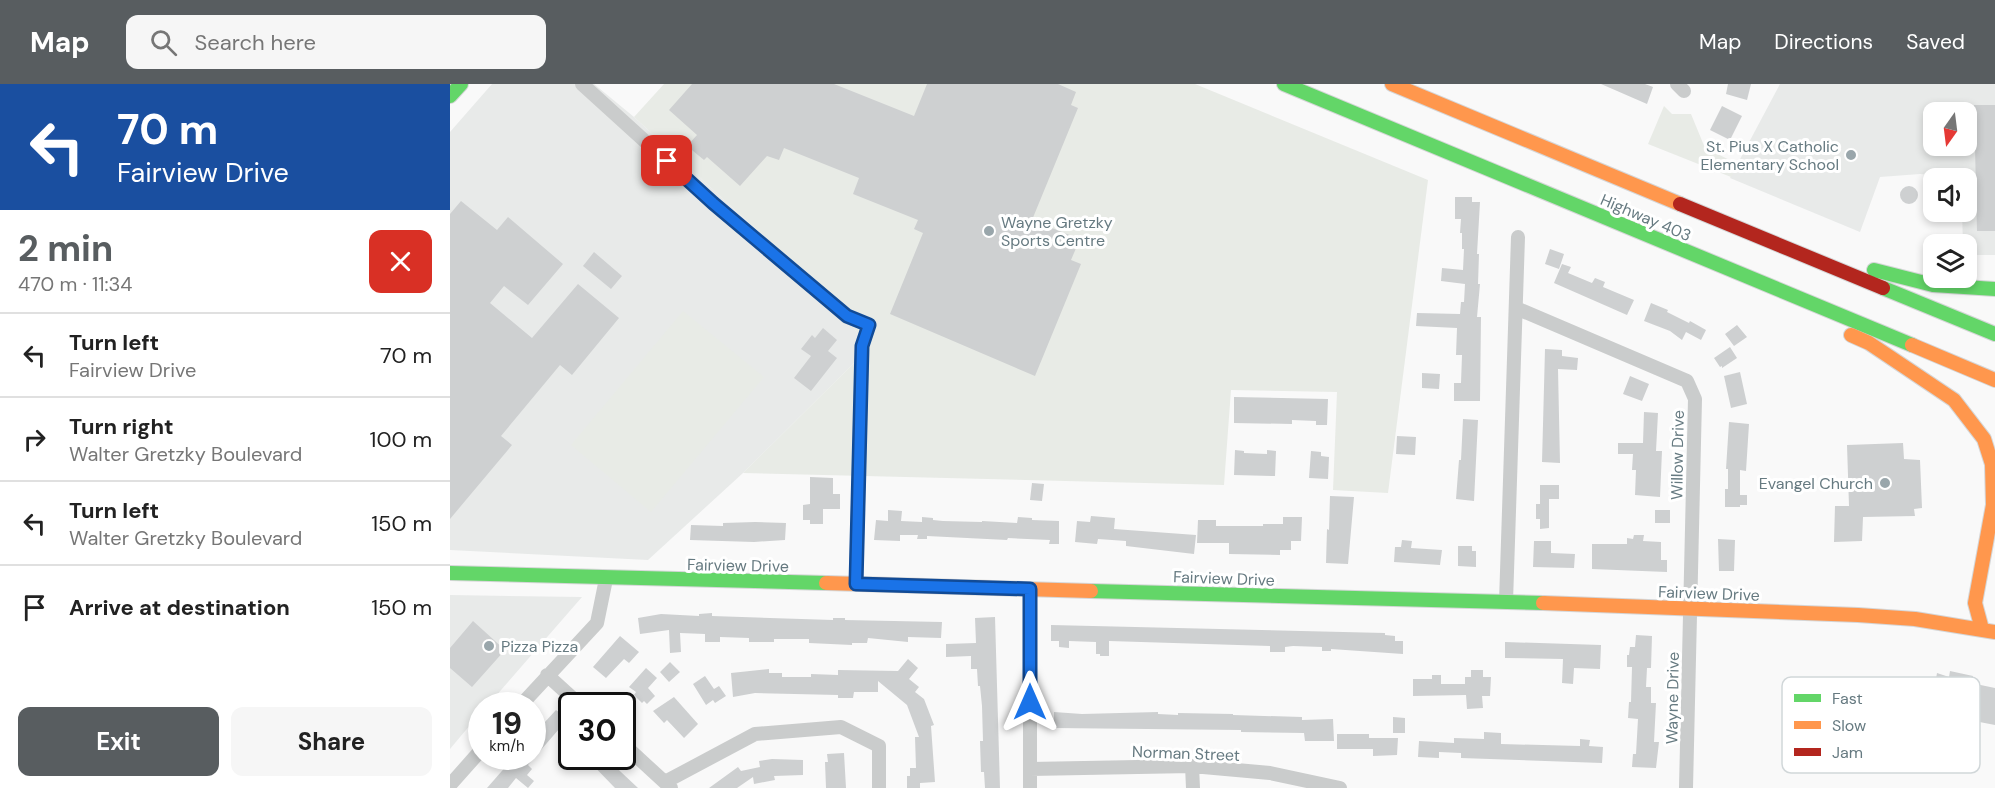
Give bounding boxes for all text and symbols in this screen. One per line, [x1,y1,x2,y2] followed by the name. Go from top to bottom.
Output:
[126,15,546,69] search box
[30,24,90,61] text: Map
[147,26,180,59] icon: search
[195,28,316,57] text: Search here
[1699,28,1741,56] text: Map
[1774,28,1873,56] text: Directions
[1906,28,1965,56] text: Saved
[117,102,218,157] text: 70 m
[1923,102,1977,156] north arrow
[1923,102,1977,288] map controls
[18,108,96,186] icon: left
[641,135,692,186] pin
[1701,136,1839,175] place label: St. Pius X Catholic Elementary School
[650,144,683,177] icon: arrive
[1844,148,1858,162] marker: St. Pius X Catholic Elementary School
[117,155,289,190] text: Fairview Drive
[1923,168,1977,222] button: sound
[1597,189,1694,246] street label: Highway 403
[1001,212,1113,251] place label: Wayne Gretzky Sports Centre
[982,224,996,238] marker: Wayne Gretzky Sports Centre
[18,225,113,272] text: 2 min
[369,230,432,293] button: close
[1923,234,1977,288] button: layers
[18,271,132,297] text: 470 m · 11:34
[69,328,159,357] text: Turn left
[18,339,51,372] icon: left
[380,341,432,370] text: 70 m
[69,357,196,383] text: Fairview Drive
[1666,410,1689,500] street label: Willow Drive
[69,412,174,441] text: Turn right
[18,423,51,456] icon: right
[370,425,432,454] text: 100 m
[69,441,302,467] text: Walter Gretzky Boulevard
[1759,473,1873,494] place label: Evangel Church
[1878,476,1892,490] marker: Evangel Church
[69,496,159,525] text: Turn left
[18,507,51,540] icon: left
[371,509,432,538] text: 150 m
[69,525,302,551] text: Walter Gretzky Boulevard
[687,554,789,577] street label: Fairview Drive
[1173,566,1275,591] street label: Fairview Drive
[1658,581,1760,606] street label: Fairview Drive
[18,591,51,624] icon: arrive
[69,593,290,622] text: Arrive at destination
[371,593,432,622] text: 150 m
[501,636,578,657] place label: Pizza Pizza
[482,639,496,653] marker: Pizza Pizza
[1661,652,1684,744] street label: Wayne Drive
[998,670,1062,734] position arrow
[1782,677,1980,773] legend
[1832,688,1863,709] text: Fast
[558,692,636,770] speed limit sign: 30
[492,704,522,743] text: 19
[18,707,219,776] button: Exit
[231,707,432,776] button: Share
[1832,715,1866,736] text: Slow
[489,736,525,756] text: km/h
[1132,741,1240,766] street label: Norman Street
[1832,742,1863,763] text: Jam

